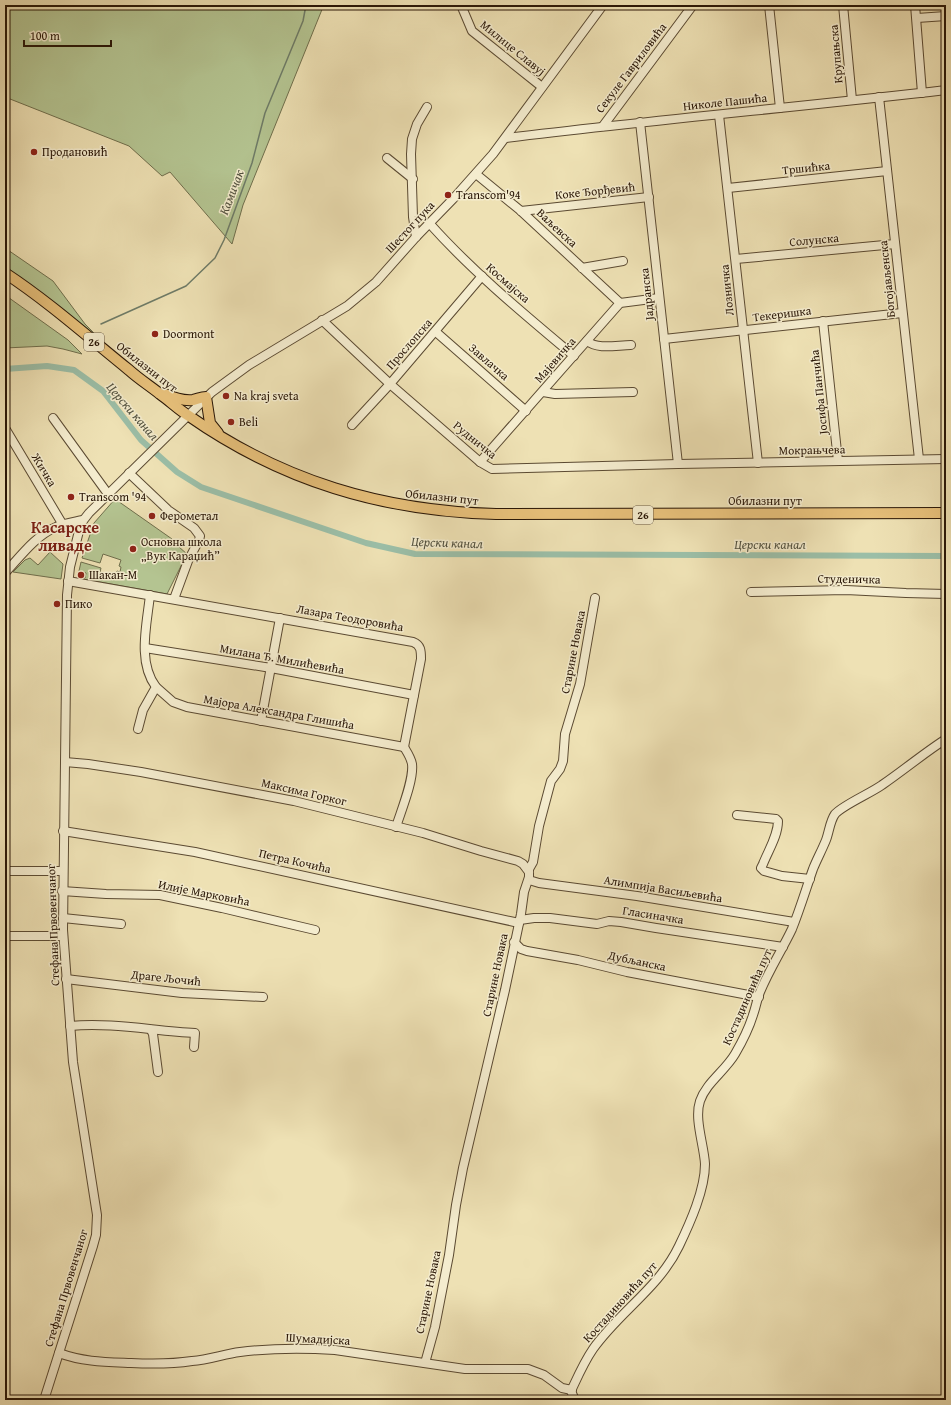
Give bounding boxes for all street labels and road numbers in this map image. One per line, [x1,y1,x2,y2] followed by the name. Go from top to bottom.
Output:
[477,16,550,79] street label: Милице Славуј
[591,19,670,116] street label: Секуле Гавриловића
[824,24,847,84] street label: Крупањска
[682,89,768,114] street label: Николе Пашића
[781,157,831,178] street label: Тршићка
[554,178,636,203] street label: Коке Ђорђевић
[381,197,438,256] street label: Шестог пука
[533,204,582,251] street label: Ваљевска
[788,229,840,250] street label: Солунска
[874,239,899,319] street label: Богојављенска
[483,259,534,307] street label: Космајска
[715,263,738,317] street label: Лозничка
[635,267,658,323] street label: Јадранска
[752,301,813,326] street label: Текеришка
[382,314,436,373] street label: Прослопска
[84,333,104,351] road number: 26
[530,333,579,386] street label: Мајевичка
[113,337,182,396] street label: Обилазни пут
[465,339,513,384] street label: Завлачка
[806,349,832,437] street label: Јосифа Панчића
[450,417,501,463] street label: Рудничка
[779,440,846,459] street label: Мокрањчева
[27,449,61,490] street label: Жичка
[405,484,480,509] street label: Обилазни пут
[728,492,802,509] street label: Обилазни пут
[633,506,653,524] road number: 26
[817,569,881,588] street label: Студеничка
[295,600,405,635] street label: Лазара Теодоровића
[556,609,589,695] street label: Старине Новака
[219,639,346,678] street label: Милана Ђ. Милићевића
[202,690,356,733] street label: Мајора Александра Глишића
[260,773,348,810] street label: Максима Горког
[257,844,333,877] street label: Петра Кочића
[42,864,63,986] street label: Стефана Првовенчаног
[603,871,724,906] street label: Алимпија Васиљевића
[157,875,252,910] street label: Илије Марковића
[621,901,685,928] street label: Гласиначка
[477,932,512,1018] street label: Старине Новака
[606,946,668,975] street label: Дубљанска
[718,946,776,1048] street label: Костадиновића пут
[129,965,202,990] street label: Драге Љочић
[40,1227,91,1349] street label: Стефана Првовенчаног
[410,1249,445,1335] street label: Старине Новака
[579,1257,661,1346] street label: Костадиновића пут
[285,1328,351,1349] street label: Шумадијска

